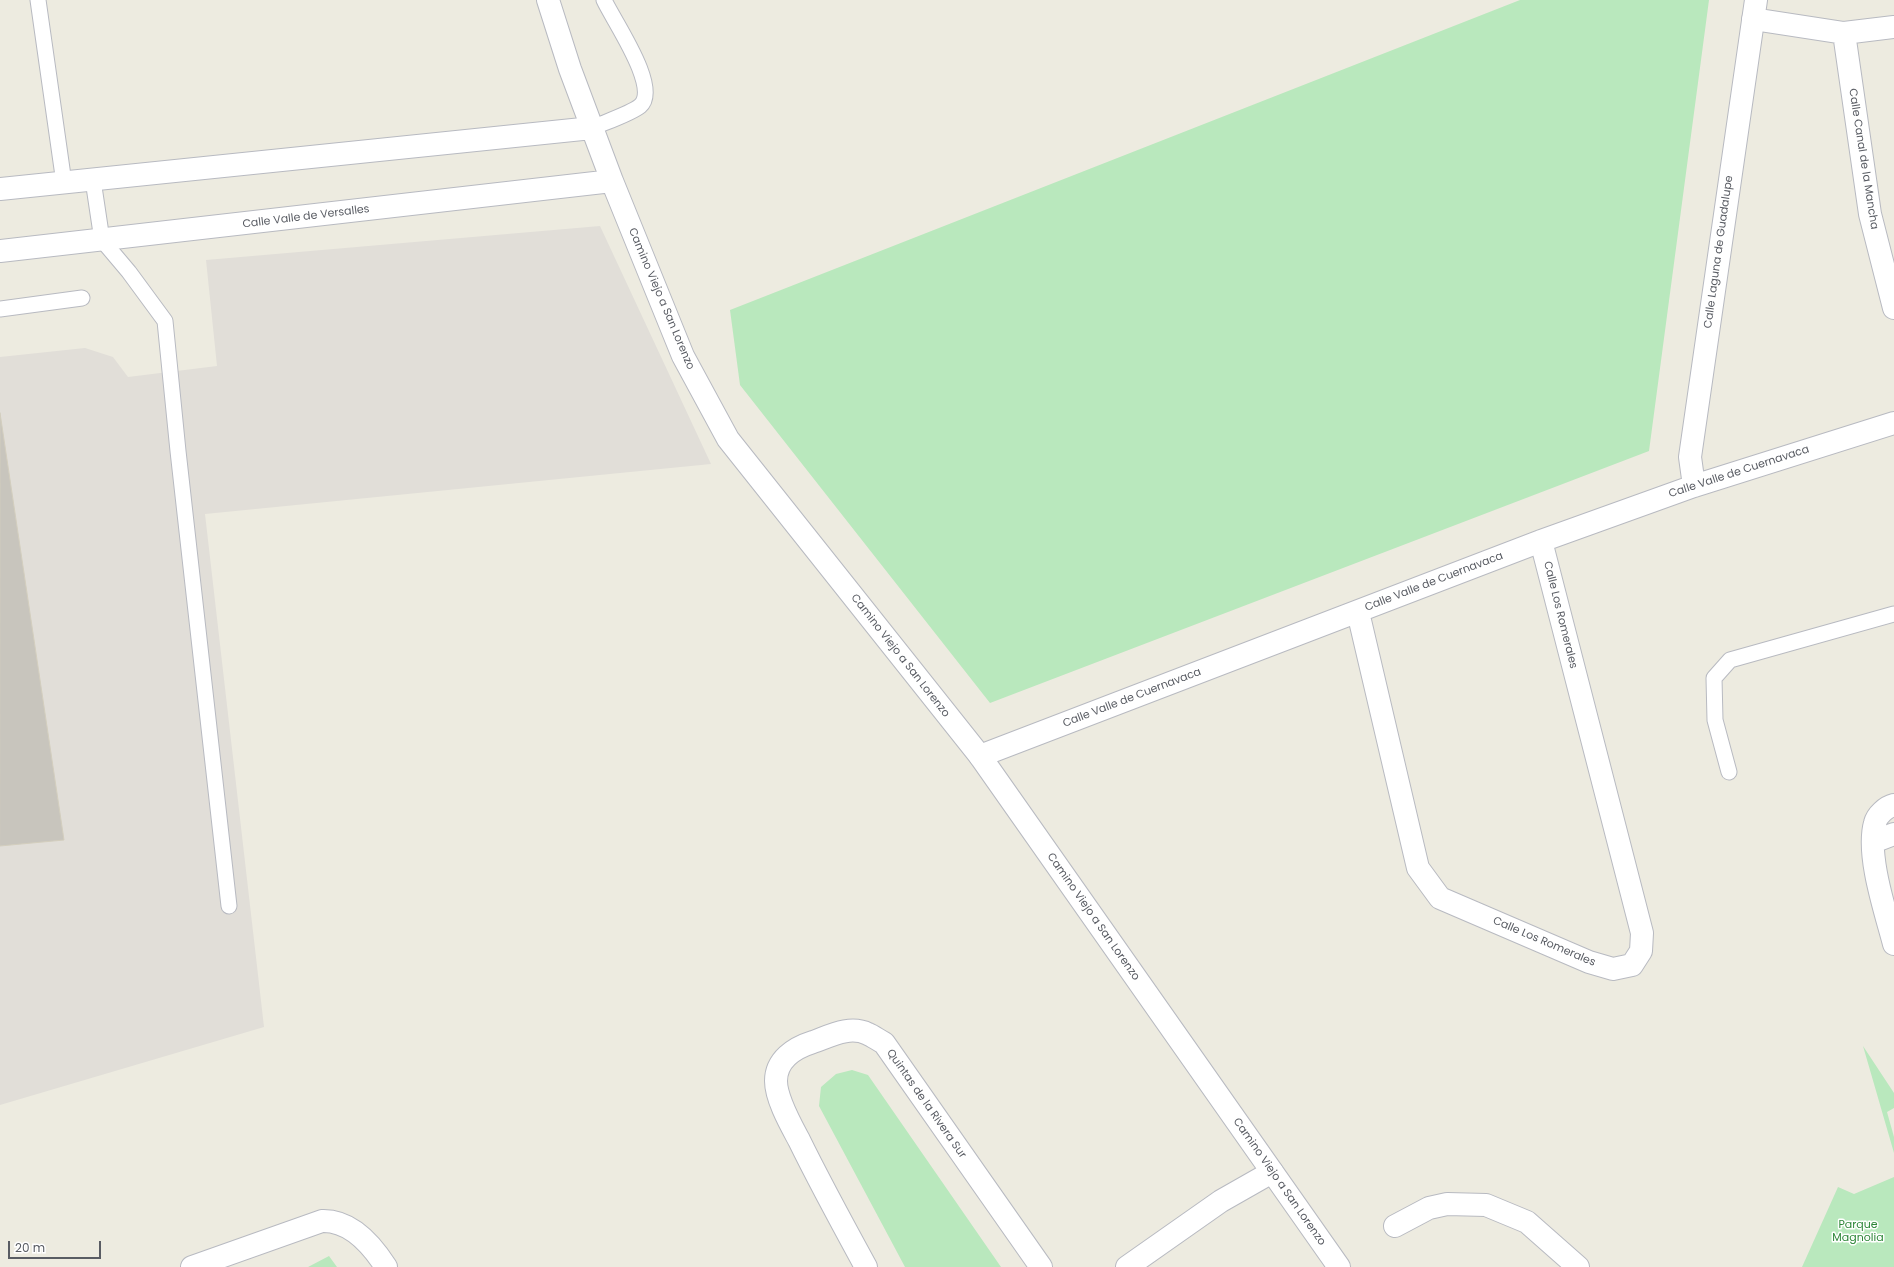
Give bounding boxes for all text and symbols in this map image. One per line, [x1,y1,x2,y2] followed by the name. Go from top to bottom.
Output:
[1845,88,1881,230] street label: Calle Canal de la Mancha
[1702,175,1736,329] street label: Calle Laguna de Guadalupe
[242,203,370,231] street label: Calle Valle de Versalles
[625,226,697,372] street label: Camino Viejo a San Lorenzo
[1667,443,1811,501] street label: Calle Valle de Cuernavaca
[1363,550,1505,614] street label: Calle Valle de Cuernavaca
[1540,560,1580,670] street label: Calle Los Romerales
[848,592,952,720] street label: Camino Viejo a San Lorenzo
[1061,666,1203,730] street label: Calle Valle de Cuernavaca
[1044,851,1142,983] street label: Camino Viejo a San Lorenzo
[1491,914,1597,970] street label: Calle Los Romerales
[883,1047,969,1161] street label: Quintas de la Rivera Sur
[1230,1116,1328,1248] street label: Camino Viejo a San Lorenzo
[1832,1218,1884,1244] park label: Parque Magnolia
[10,1233,103,1259] scale bar
[15,1239,45,1256] text: 20 m

